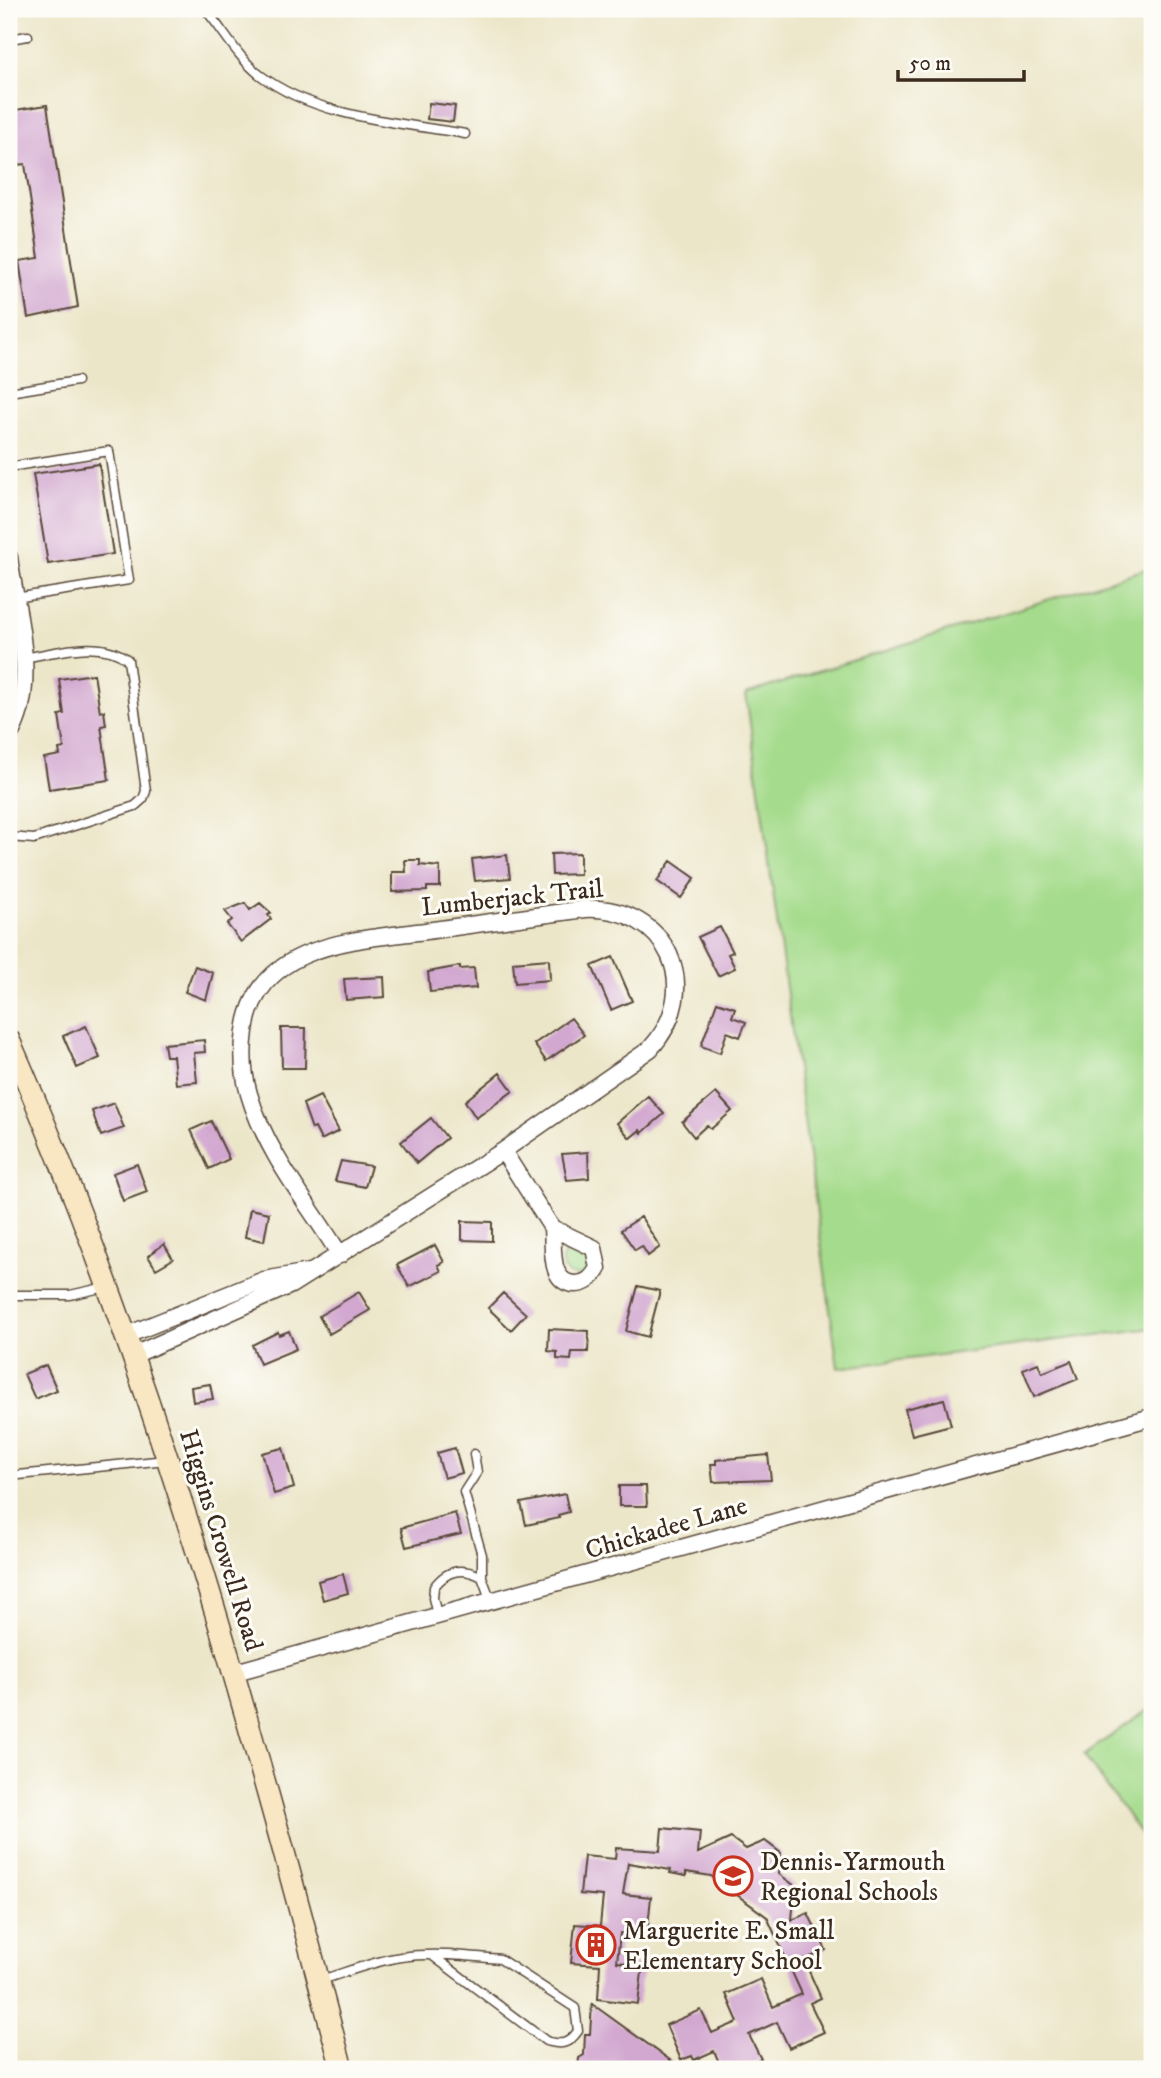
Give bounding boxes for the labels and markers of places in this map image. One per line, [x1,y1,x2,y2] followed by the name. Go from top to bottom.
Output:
[760,1846,946,1909] place label: Dennis-Yarmouth Regional Schools
[712,1855,754,1897] school or university icon: Dennis-Yarmouth Regional Schools
[623,1915,835,1978] place label: Marguerite E. Small Elementary School
[575,1924,617,1966] building icon: Marguerite E. Small Elementary School

